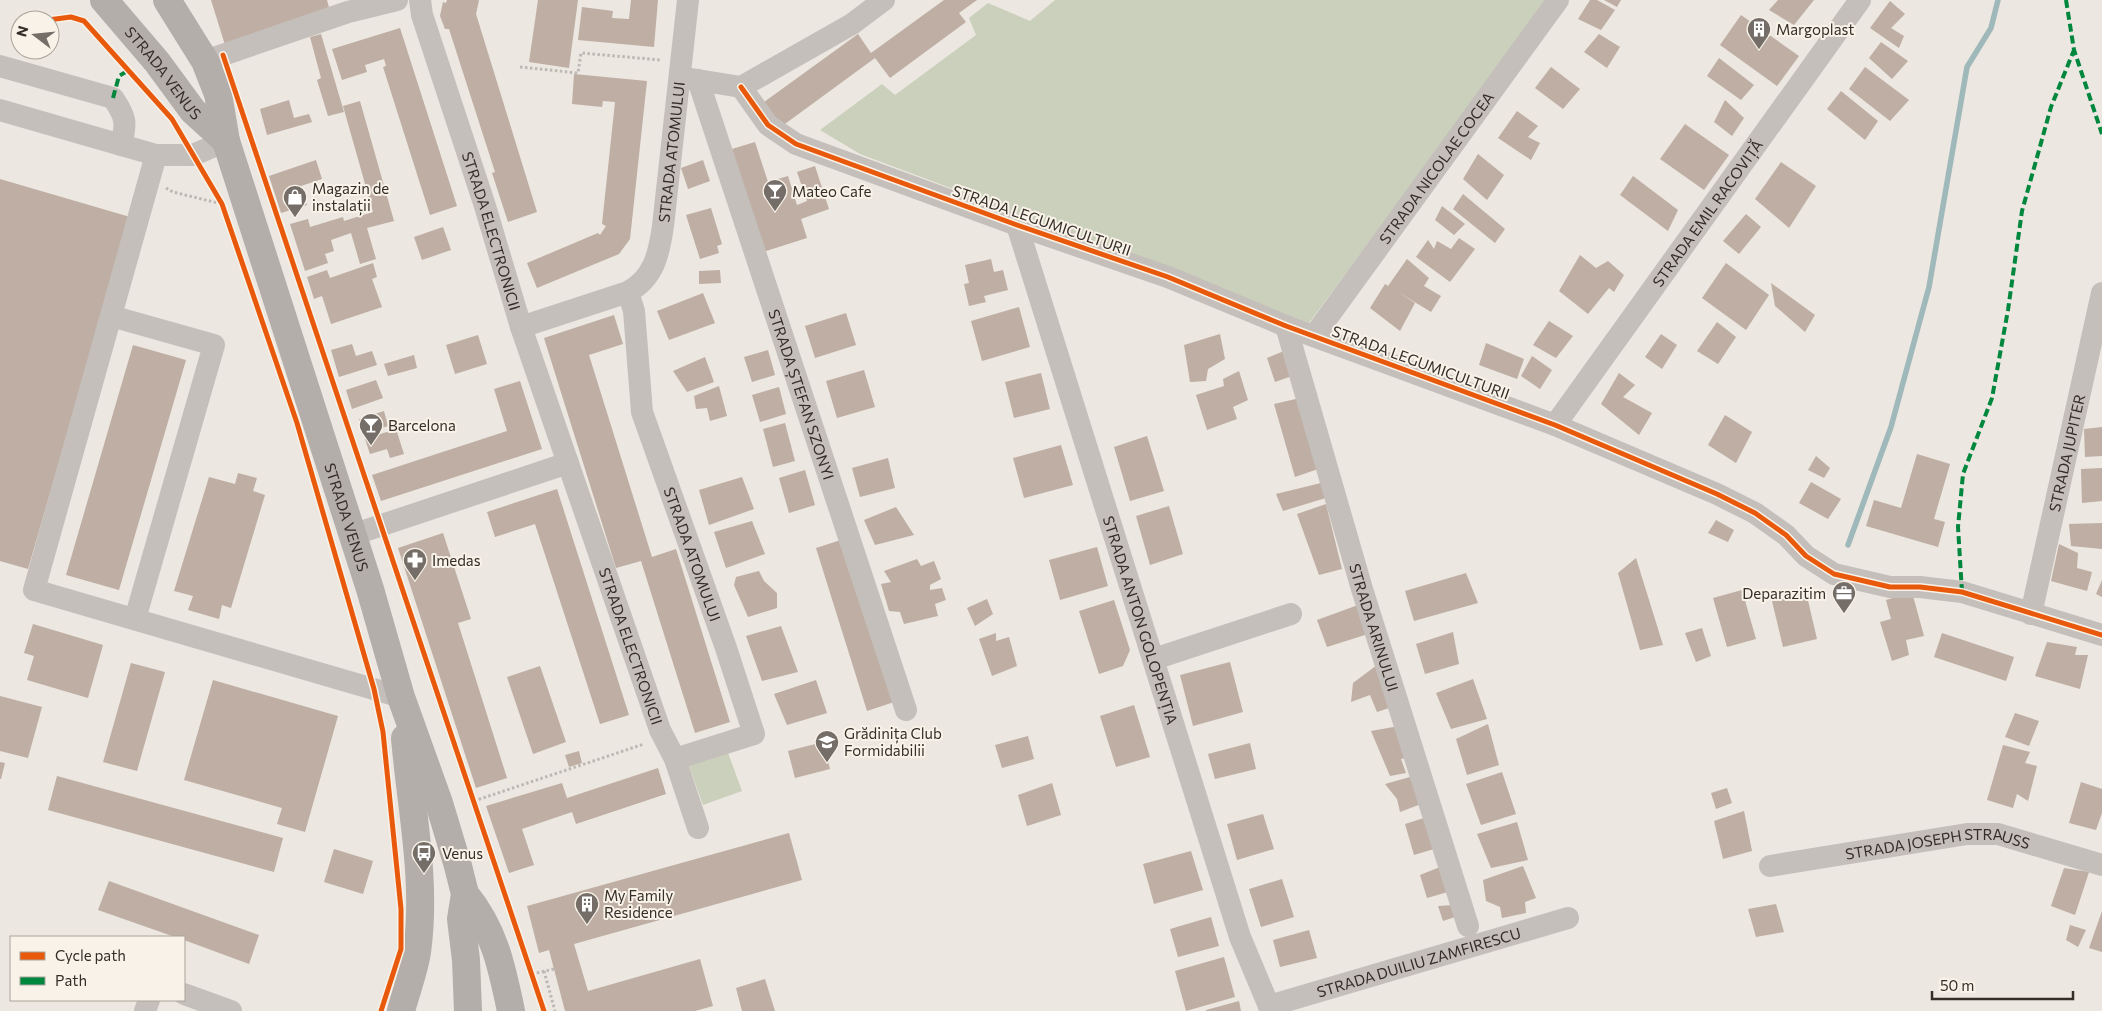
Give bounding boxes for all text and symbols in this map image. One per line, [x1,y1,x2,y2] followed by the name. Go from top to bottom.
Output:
[10,10,60,60] north arrow
[1746,16,1772,50] building icon: Margoplast
[1776,20,1854,38] place label: Margoplast
[122,23,205,123] street label: STRADA VENUS
[12,24,32,39] text: N
[654,81,688,223] street label: STRADA ATOMULUI
[1375,88,1497,247] street label: STRADA NICOLAE COCEA
[1648,135,1766,290] street label: STRADA EMIL RACOVIȚĂ
[459,149,525,312] street label: STRADA ELECTRONICII
[762,178,788,212] bar icon: Mateo Cafe
[312,179,389,216] place label: Magazin de instalații
[950,181,1134,259] street label: STRADA LEGUMICULTURII
[792,182,872,200] place label: Mateo Cafe
[282,184,308,218] shop icon: Magazin de instalații
[765,307,838,482] street label: STRADA ȘTEFAN SZONYI
[1330,321,1512,403] street label: STRADA LEGUMICULTURII
[2045,392,2088,513] street label: STRADA JUPITER
[358,412,384,446] bar icon: Barcelona
[388,416,456,434] place label: Barcelona
[321,461,373,574] street label: STRADA VENUS
[660,484,725,624] street label: STRADA ATOMULUI
[1100,514,1182,727] street label: STRADA ANTON GOLOPENȚIA
[402,547,428,581] pharmacy icon: Imedas
[432,551,481,569] place label: Imedas
[1346,561,1403,694] street label: STRADA ARINULUI
[596,565,666,727] street label: STRADA ELECTRONICII
[1831,580,1857,614] office icon: Deparazitim
[1742,584,1826,602] place label: Deparazitim
[844,724,942,759] place label: Grădinița Club Formidabilii
[814,729,840,763] school or university icon: Grădinița Club Formidabilii
[1844,825,2032,863] street label: STRADA JOSEPH STRAUSS
[411,840,437,874] bus stop icon: Venus
[442,844,483,862] place label: Venus
[604,886,673,921] place label: My Family Residence
[574,891,600,925] building icon: My Family Residence
[1314,923,1523,1001] street label: STRADA DUILIU ZAMFIRESCU
[10,936,185,1001] legend
[55,946,126,964] text: Cycle path
[1932,968,2073,1000] scale bar
[55,971,87,989] text: Path
[1940,976,1974,994] text: 50 m

